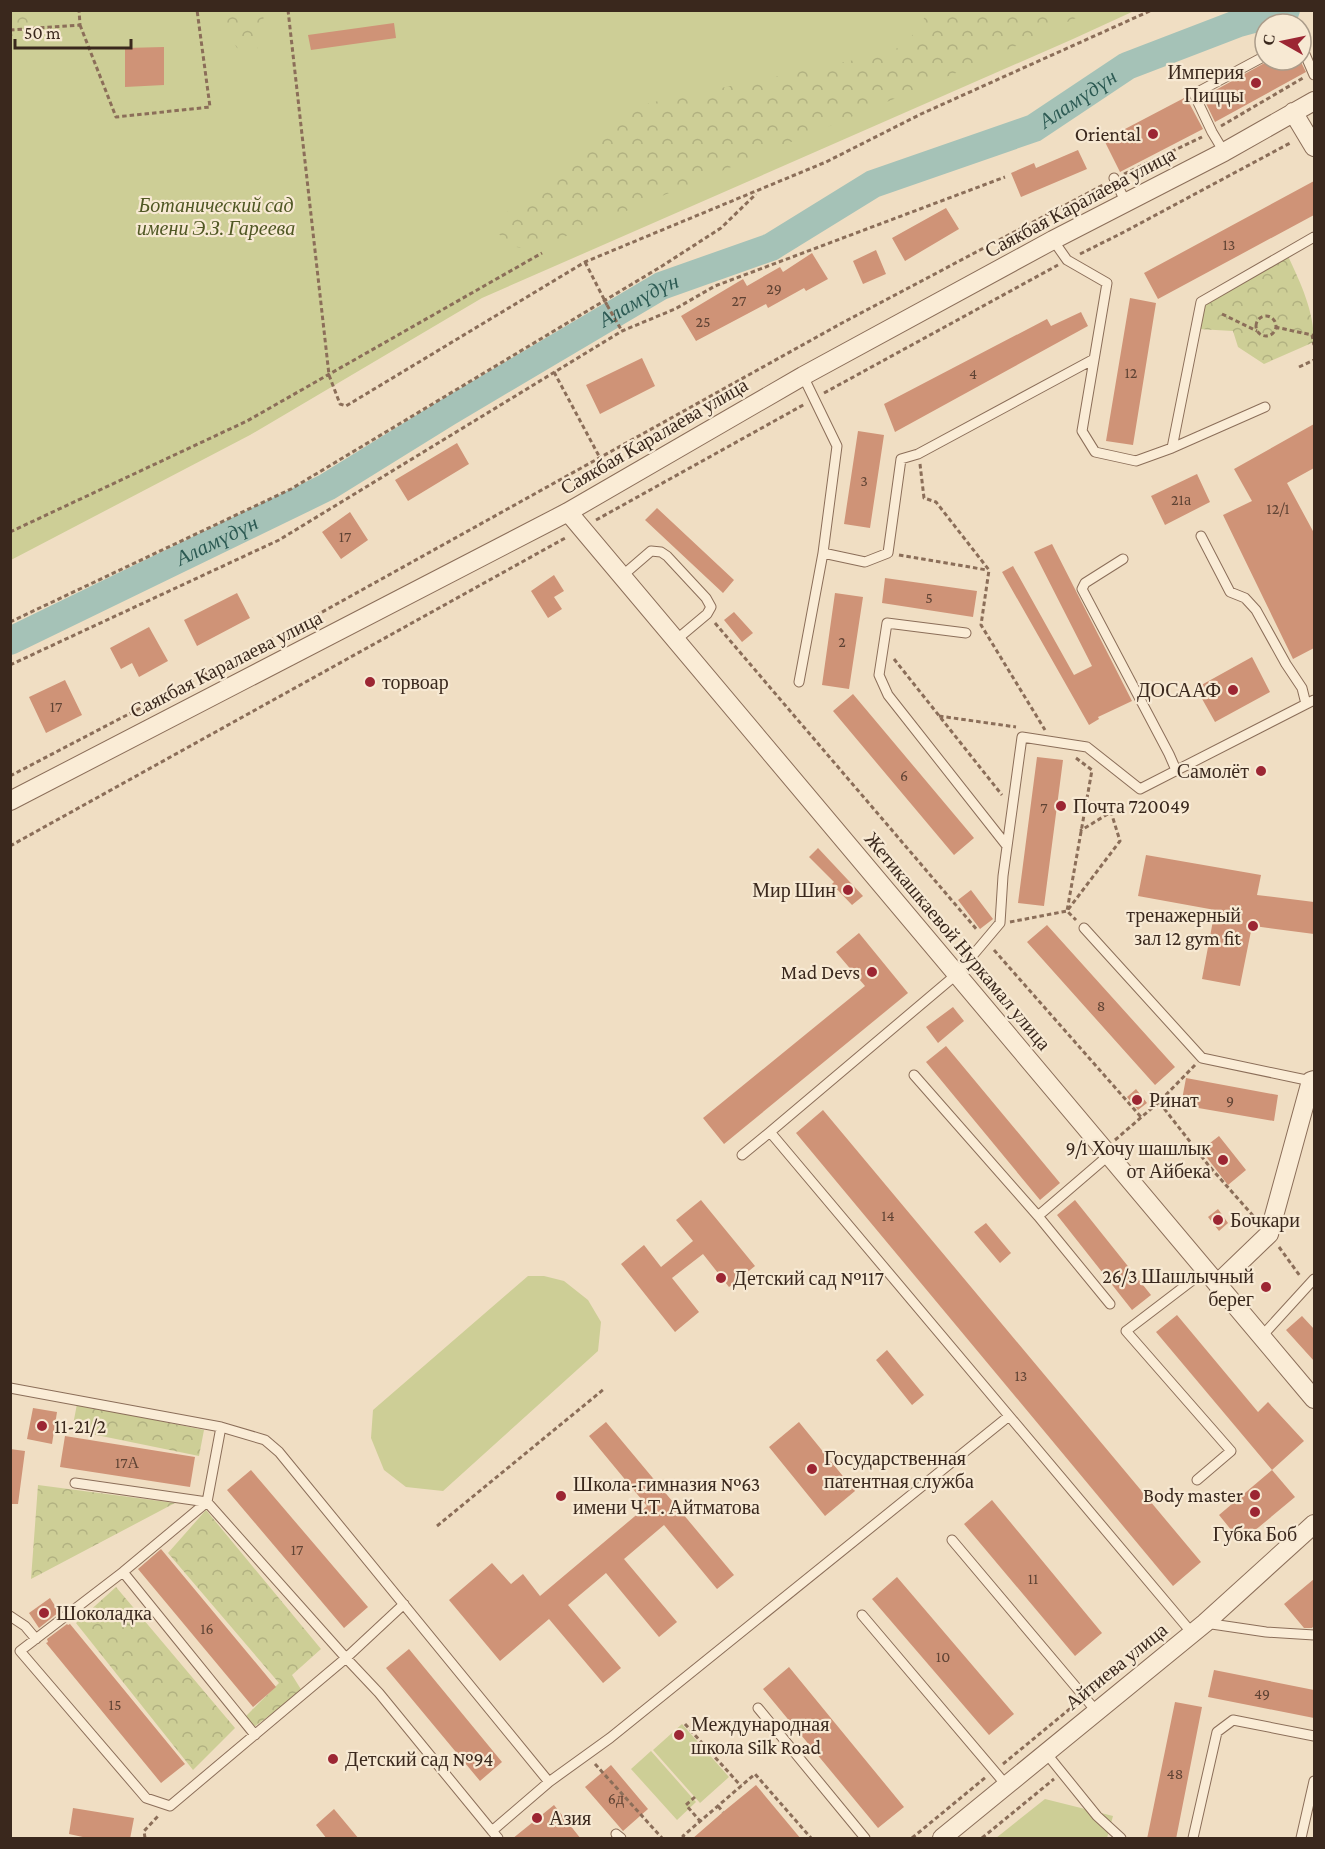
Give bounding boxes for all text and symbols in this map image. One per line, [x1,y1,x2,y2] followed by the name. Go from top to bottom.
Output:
[15,12,130,50] scale bar
[1253,12,1313,72] north arrow
[24,23,61,43] text: 50 m
[1259,33,1278,47] text: С
[1167,61,1244,107] place label: Империя Пиццы
[1033,64,1121,134] water label: Аламүдүн
[1249,76,1263,90] marker: Империя Пиццы
[1075,123,1141,145] place label: Oriental
[1146,127,1160,141] marker: Oriental
[981,142,1180,262] street label: Саякбая Каралаева улица
[137,194,295,240] park label: Ботанический сад имени Э.З. Гареева
[1223,236,1235,253] house number: 13
[593,269,682,333] water label: Аламүдүн
[766,280,782,297] house number: 29
[732,292,747,309] house number: 27
[695,313,711,330] house number: 25
[1125,364,1138,381] house number: 12
[969,365,977,382] house number: 4
[556,373,752,500] street label: Саякбая Каралаева улица
[860,472,868,489] house number: 3
[1171,491,1191,508] house number: 21а
[1266,500,1290,517] house number: 12/1
[170,510,262,571] water label: Аламүдүн
[339,528,352,545] house number: 17
[925,589,933,606] house number: 5
[126,606,326,723] street label: Саякбая Каралаева улица
[838,633,846,650] house number: 2
[382,671,449,694] place label: торвоар
[363,675,377,689] marker: торвоар
[1137,679,1221,702] place label: ДОСААФ
[1226,683,1240,697] marker: ДОСААФ
[50,698,63,715] house number: 17
[1177,760,1249,782] place label: Самолёт
[1254,764,1268,778] marker: Самолёт
[900,767,908,784] house number: 6
[1073,795,1190,817] place label: Почта 720049
[1040,799,1048,816] house number: 7
[1054,799,1068,813] marker: Почта 720049
[860,828,1056,1055] street label: Жетикашкаевой Нуркамал улица
[752,879,836,902] place label: Мир Шин
[841,883,855,897] marker: Мир Шин
[1126,904,1241,950] place label: тренажерный зал 12 gym fit
[1246,919,1260,933] marker: тренажерный зал 12 gym fit
[781,961,860,983] place label: Mad Devs
[865,965,879,979] marker: Mad Devs
[1097,997,1105,1014] house number: 8
[1149,1089,1199,1111] place label: Ринат
[1226,1092,1234,1109] house number: 9
[1130,1093,1144,1107] marker: Ринат
[1065,1137,1211,1182] place label: 9/1 Хочу шашлык от Айбека
[1216,1153,1230,1167] marker: 9/1 Хочу шашлык от Айбека
[881,1207,895,1224] house number: 14
[1230,1209,1300,1232] place label: Бочкари
[1211,1213,1225,1227] marker: Бочкари
[1102,1265,1254,1311] place label: 26/3 Шашлычный берег
[733,1267,884,1290] place label: Детский сад №117
[714,1271,728,1285] marker: Детский сад №117
[1259,1280,1273,1294] marker: 26/3 Шашлычный берег
[1015,1367,1027,1384] house number: 13
[54,1415,106,1437] place label: 11-21/2
[35,1419,49,1433] marker: 11-21/2
[824,1447,974,1493] place label: Государственная патентная служба
[115,1454,140,1471] house number: 17А
[805,1462,819,1476] marker: Государственная патентная служба
[573,1473,760,1518] place label: Школа-гимназия №63 имени Ч.Т. Айтматова
[1143,1484,1243,1507] place label: Body master
[1248,1488,1262,1502] marker: Body master
[554,1489,568,1503] marker: Школа-гимназия №63 имени Ч.Т. Айтматова
[1248,1505,1262,1519] marker: Губка Боб
[1213,1523,1297,1546] place label: Губка Боб
[291,1541,304,1558] house number: 17
[1028,1570,1038,1587] house number: 11
[56,1602,152,1625] place label: Шоколадка
[37,1606,51,1620] marker: Шоколадка
[1061,1618,1172,1715] street label: Айтиева улица
[200,1620,214,1637] house number: 16
[936,1648,950,1665] house number: 10
[1254,1685,1270,1702] house number: 49
[109,1696,121,1713] house number: 15
[691,1713,829,1758] place label: Международная школа Silk Road
[672,1728,686,1742] marker: Международная школа Silk Road
[345,1748,494,1771] place label: Детский сад №94
[326,1752,340,1766] marker: Детский сад №94
[1167,1765,1183,1782] house number: 48
[608,1790,624,1808] house number: 6д
[549,1807,591,1829] place label: Азия
[530,1811,544,1825] marker: Азия

